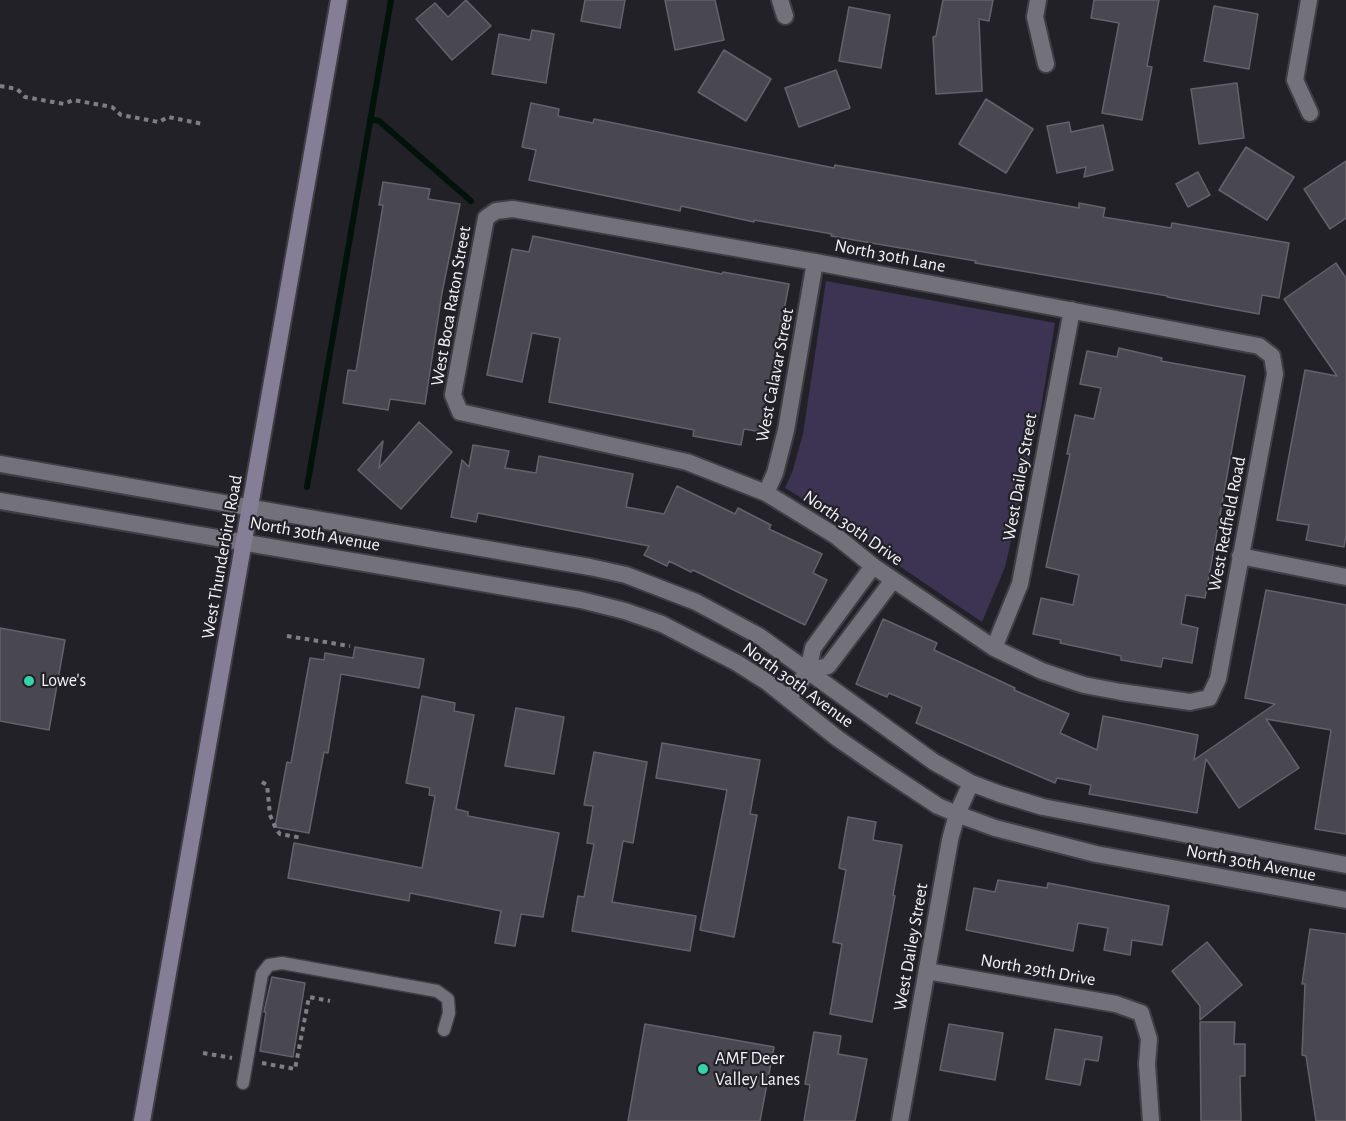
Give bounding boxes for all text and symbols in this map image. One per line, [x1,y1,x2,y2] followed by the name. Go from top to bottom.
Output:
[426,224,476,388] street label: West Boca Raton Street
[833,235,947,277] street label: North 30th Lane
[751,306,799,444] street label: West Calavar Street
[998,412,1042,542] street label: West Dailey Street
[1203,455,1251,593] street label: West Redfield Road
[197,473,247,641] street label: West Thunderbird Road
[799,486,907,570] street label: North 30th Drive
[248,512,382,556] street label: North 30th Avenue
[738,637,858,733] street label: North 30th Avenue
[41,670,86,692] place label: Lowe's
[22,674,36,688] marker: Lowe's
[1184,840,1318,886] street label: North 30th Avenue
[889,882,933,1012] street label: West Dailey Street
[979,949,1097,991] street label: North 29th Drive
[715,1048,800,1090] place label: AMF Deer Valley Lanes
[696,1062,710,1076] marker: AMF Deer Valley Lanes

